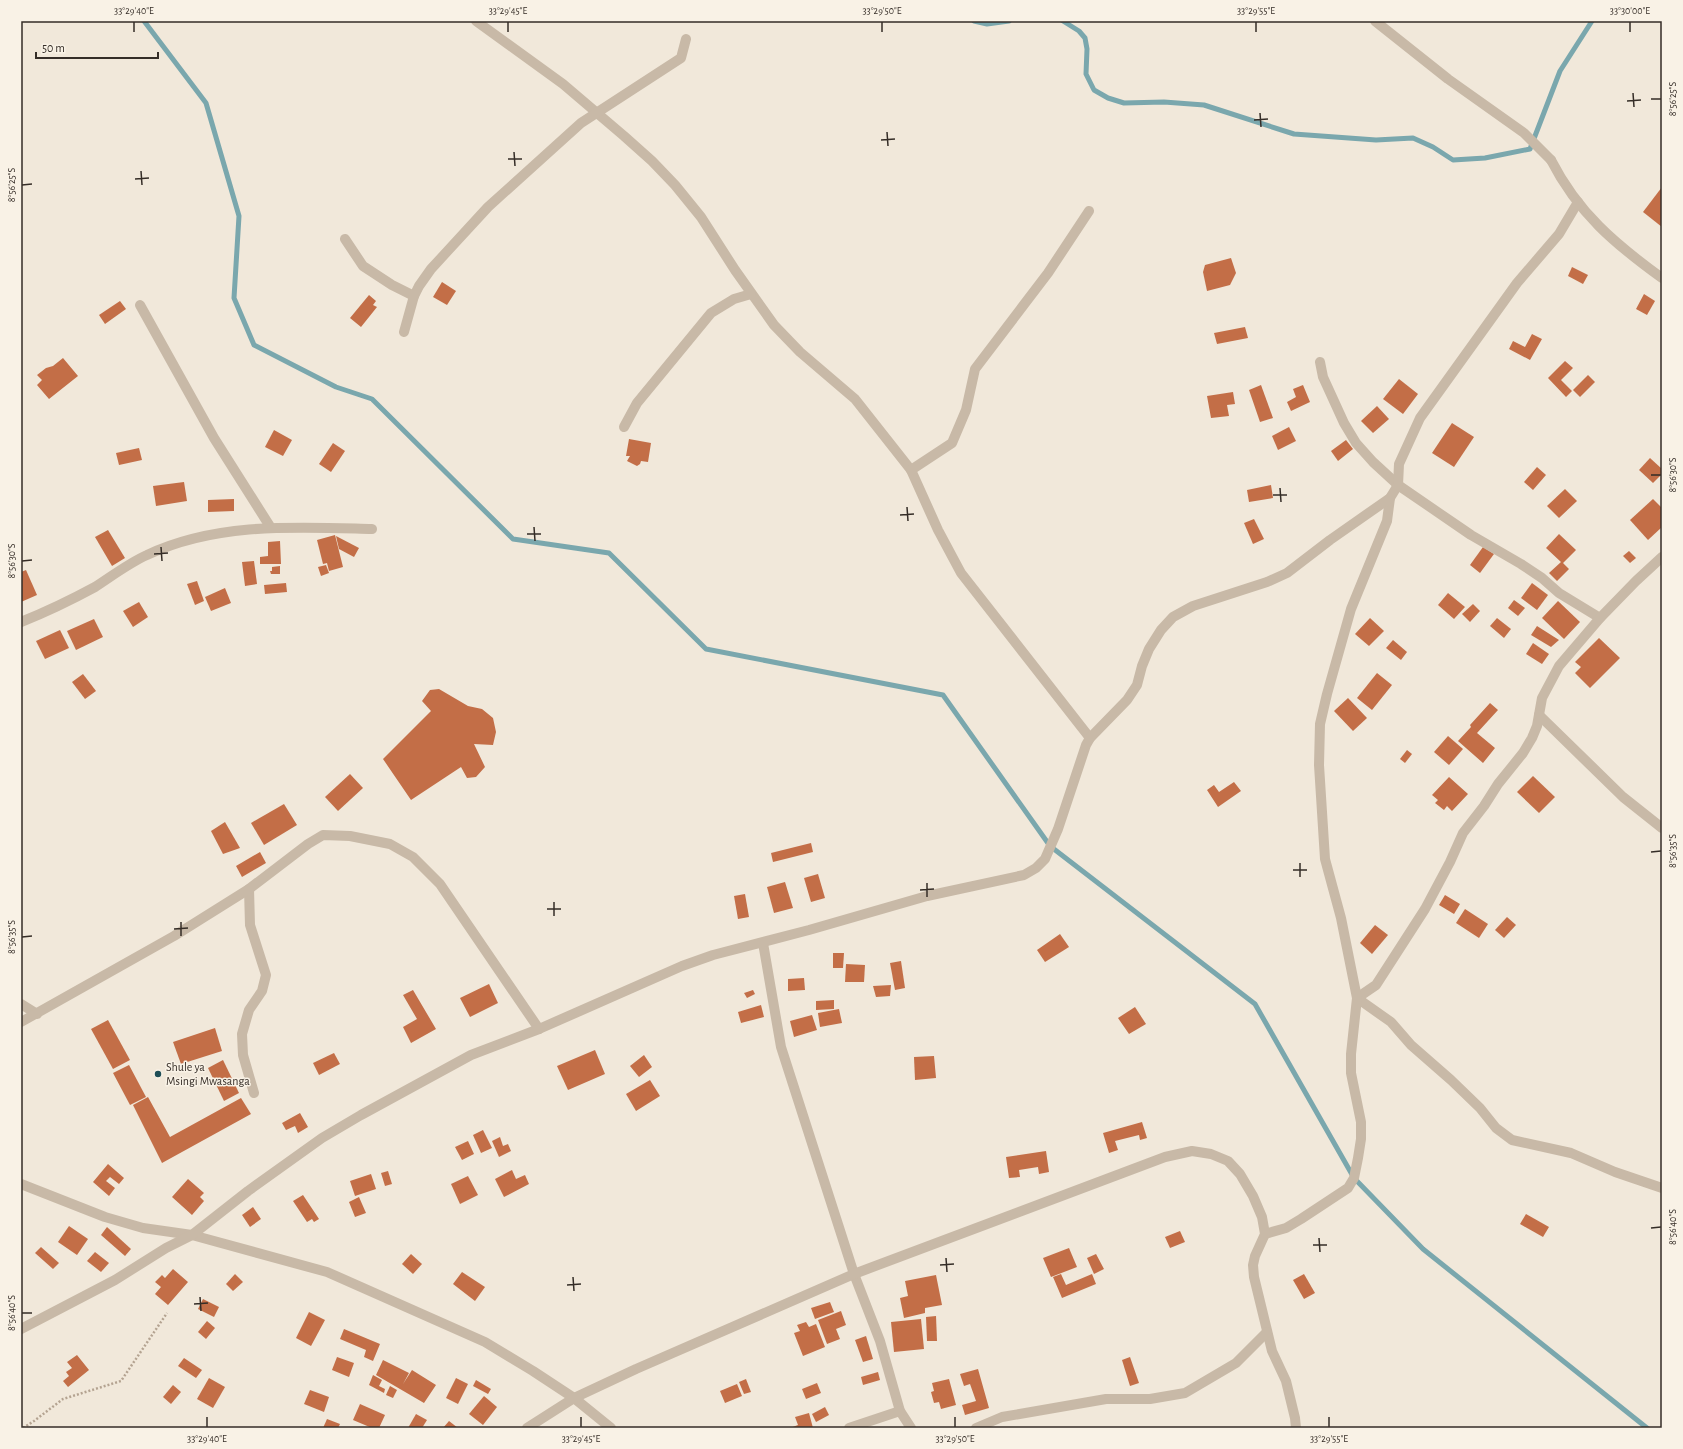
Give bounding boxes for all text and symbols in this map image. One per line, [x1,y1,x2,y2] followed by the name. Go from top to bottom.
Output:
[114,6,154,16] text: 33°29'40"E
[489,6,528,16] text: 33°29'45"E
[862,6,902,16] text: 33°29'50"E
[1237,6,1275,16] text: 33°29'55"E
[1610,6,1650,16] text: 33°30'00"E
[36,34,158,60] scale bar
[42,42,65,54] text: 50 m
[1668,81,1678,116] text: 8°56'25"S
[7,167,17,202] text: 8°56'25"S
[1668,457,1678,493] text: 8°56'30"S
[7,543,17,579] text: 8°56'30"S
[1668,834,1678,868] text: 8°56'35"S
[7,920,17,954] text: 8°56'35"S
[166,1061,250,1087] place label: Shule ya Msingi Mwasanga
[153,1069,163,1079] marker: Shule ya Msingi Mwasanga
[1668,1209,1678,1245] text: 8°56'40"S
[7,1295,17,1331] text: 8°56'40"S
[187,1434,227,1444] text: 33°29'40"E
[562,1434,601,1444] text: 33°29'45"E
[935,1434,975,1444] text: 33°29'50"E
[1310,1434,1348,1444] text: 33°29'55"E

